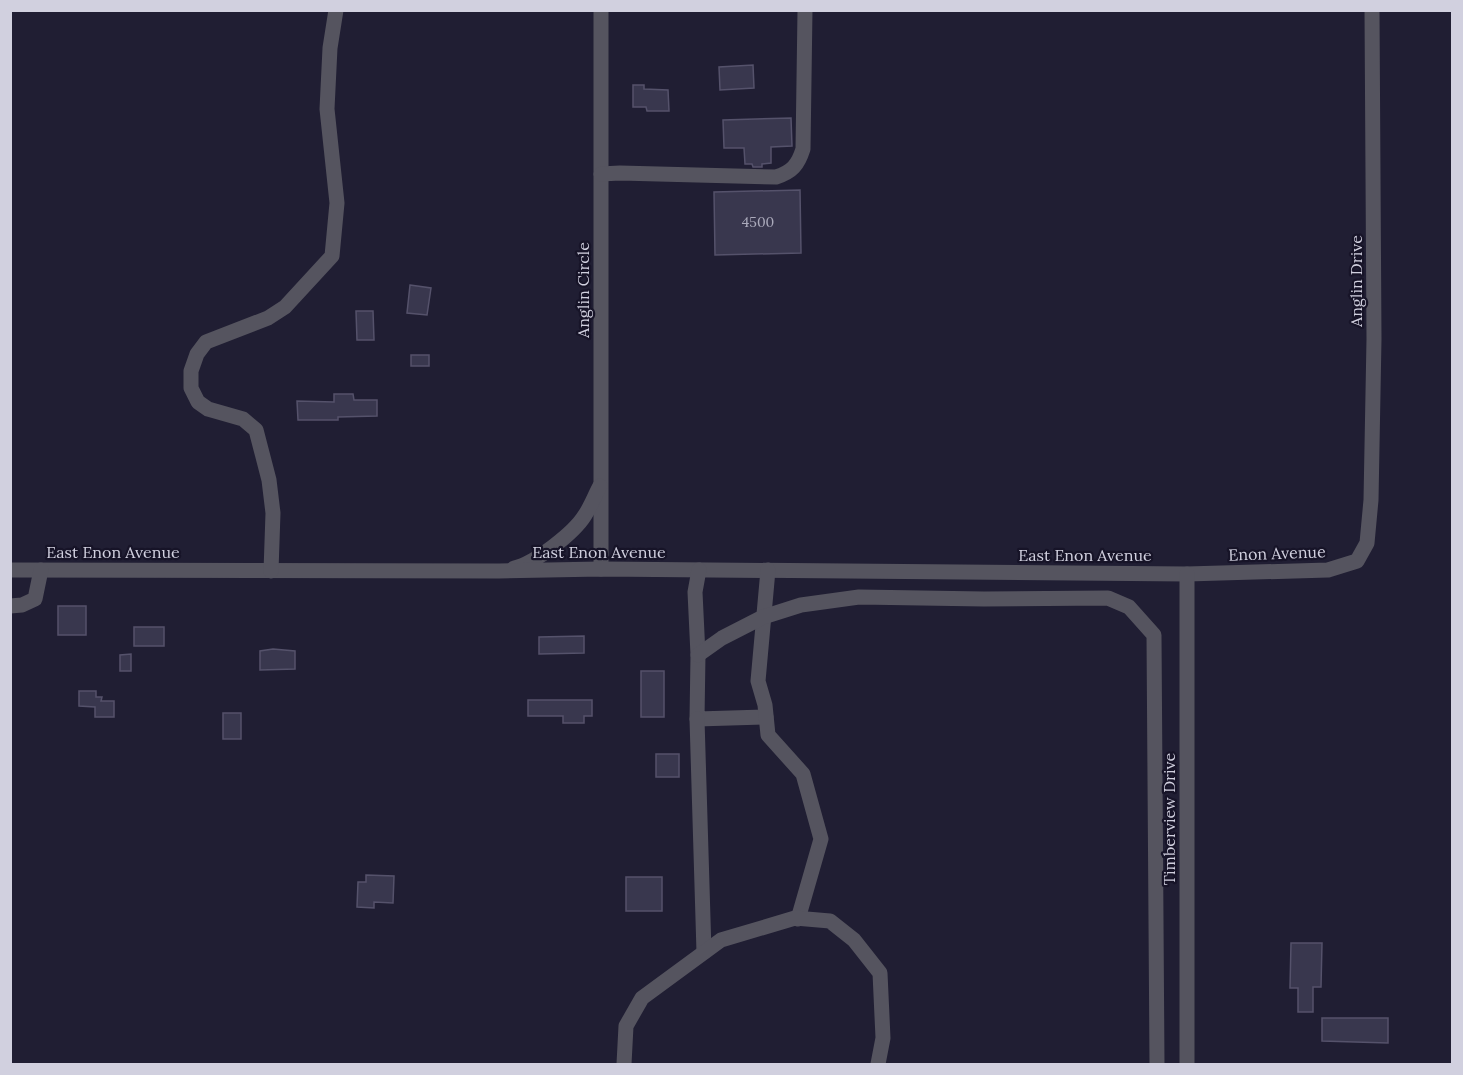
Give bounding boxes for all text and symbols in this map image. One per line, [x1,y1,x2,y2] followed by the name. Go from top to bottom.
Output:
[742,213,774,231] house number: 4500
[1346,235,1366,328] street label: Anglin Drive
[573,242,593,339] street label: Anglin Circle
[1228,541,1326,565] street label: Enon Avenue
[46,542,180,562] street label: East Enon Avenue
[532,542,666,562] street label: East Enon Avenue
[1018,545,1152,565] street label: East Enon Avenue
[1159,753,1179,885] street label: Timberview Drive

